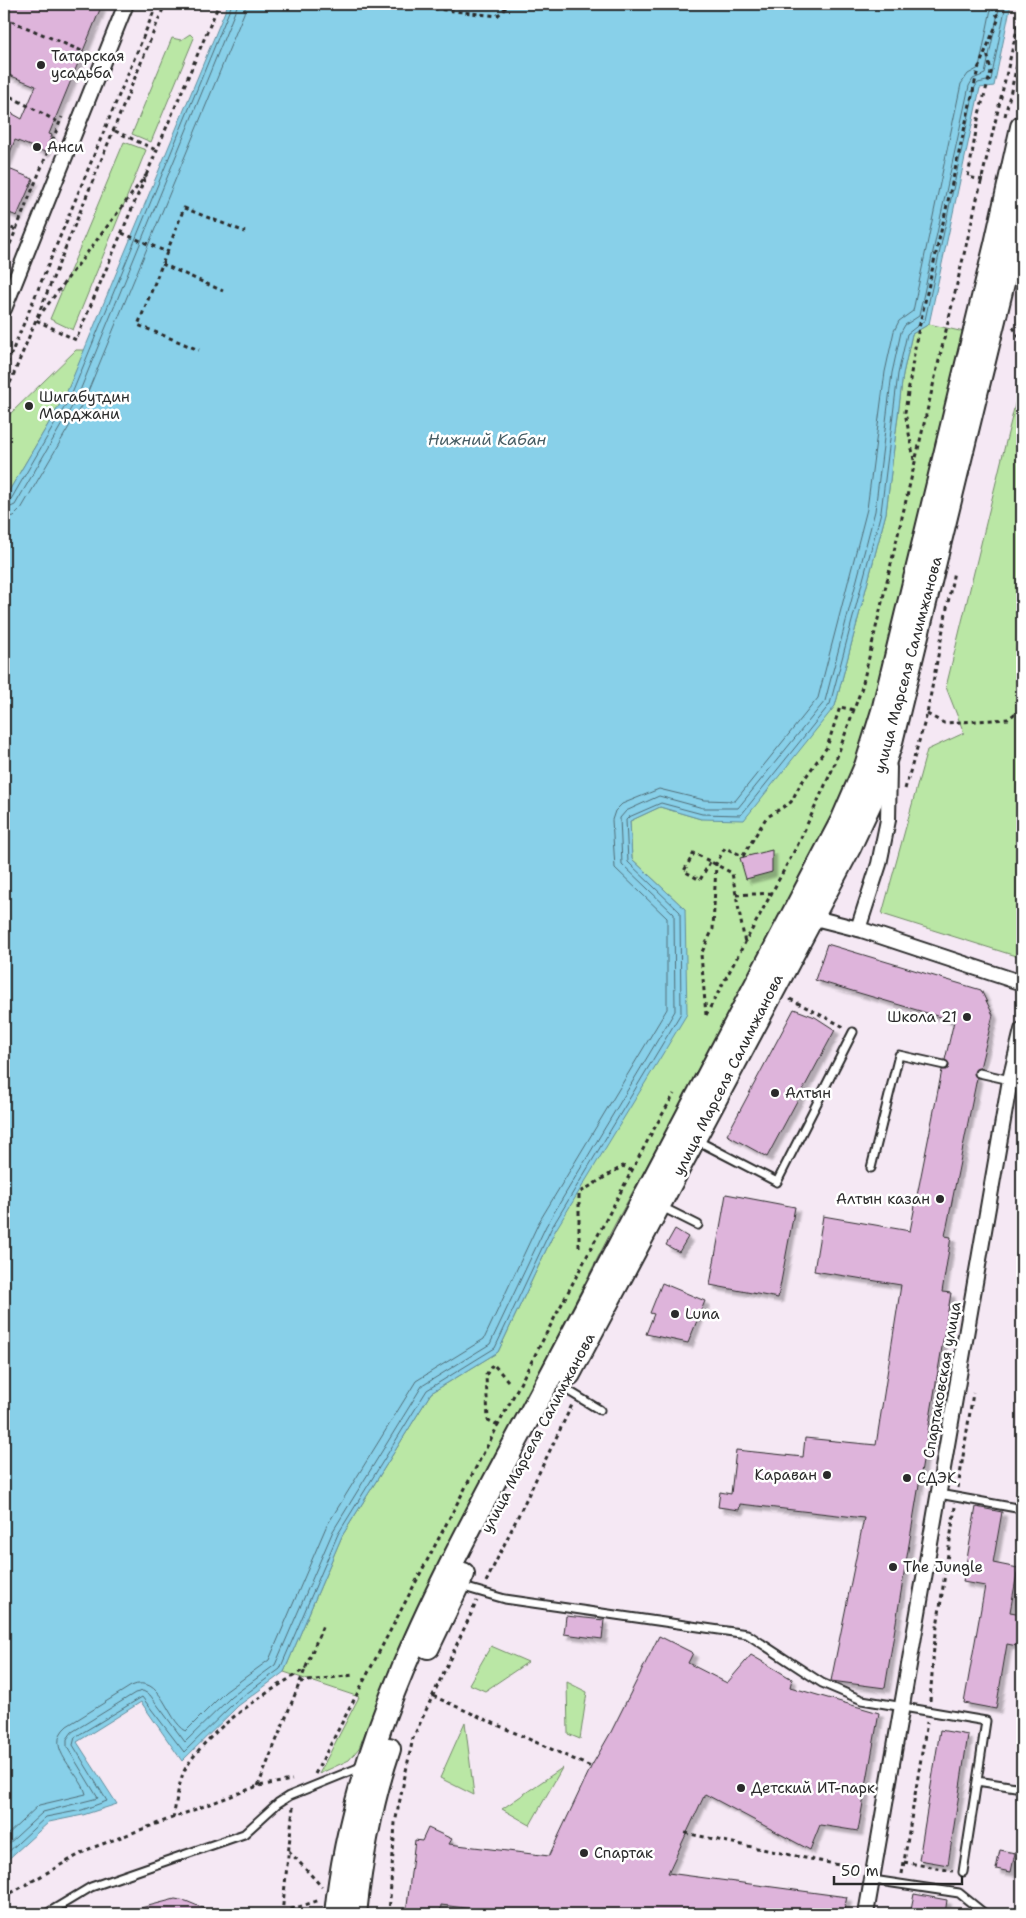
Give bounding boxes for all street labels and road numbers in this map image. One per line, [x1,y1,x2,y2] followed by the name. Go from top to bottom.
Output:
[869,554,947,776] street label: улица Марселя Салимжанова
[668,970,788,1179] street label: улица Марселя Салимжанова
[918,1299,966,1460] street label: Спартаковская улица
[477,1329,600,1537] street label: улица Марселя Салимжанова

